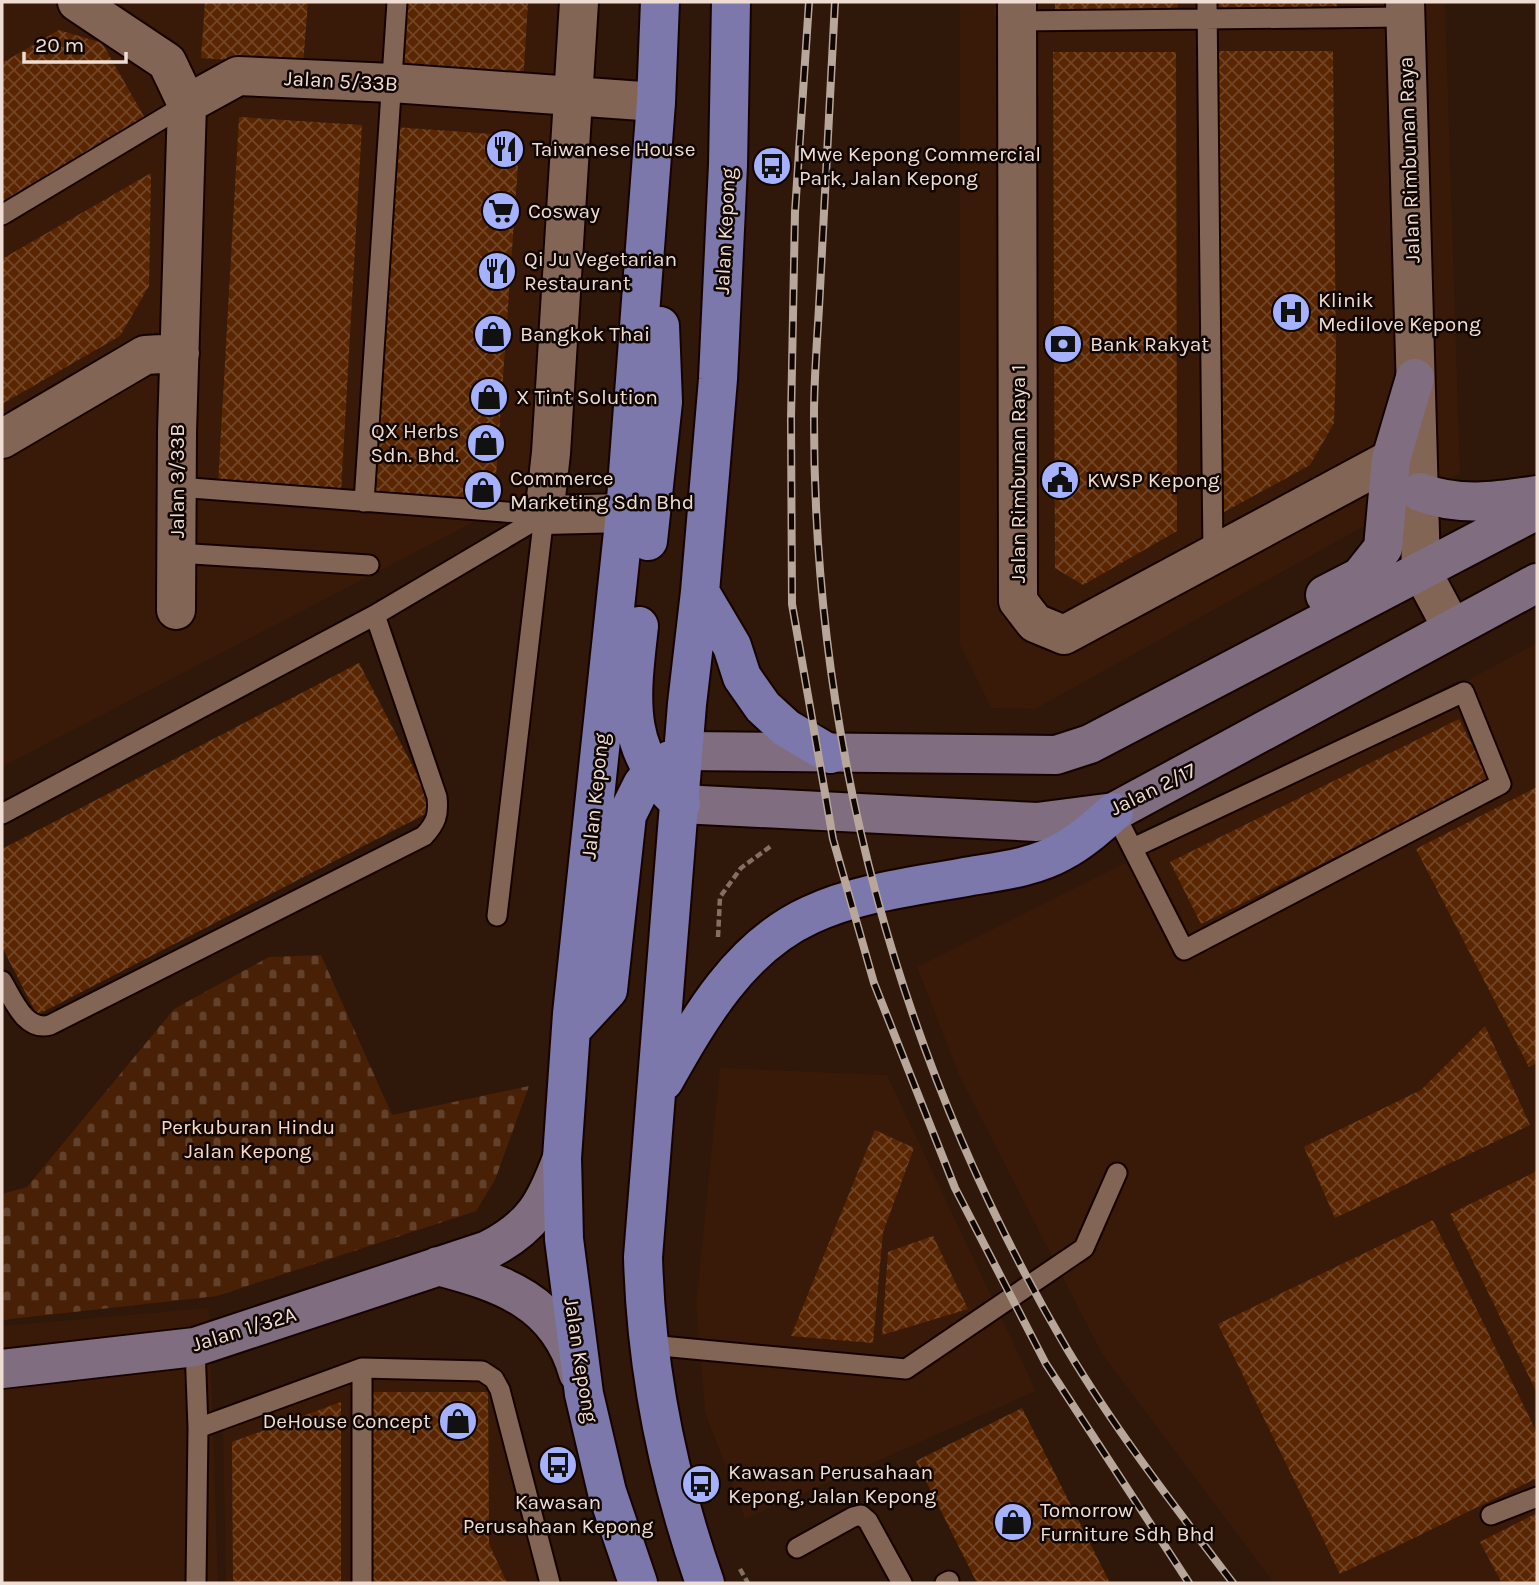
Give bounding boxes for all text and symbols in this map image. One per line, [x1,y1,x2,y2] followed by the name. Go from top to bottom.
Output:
[24,21,126,65] scale bar
[35,33,84,57] text: 20 m
[1393,56,1425,264] street label: Jalan Rimbunan Raya
[283,66,399,96] street label: Jalan 5/33B
[484,128,526,170] restaurant icon: Taiwanese House
[532,137,696,161] place label: Taiwanese House
[799,142,1041,190] place label: Mwe Kepong Commercial Park, Jalan Kepong
[751,145,793,187] bus stop icon: Mwe Kepong Commercial Park, Jalan Kepong
[710,167,740,295] street label: Jalan Kepong
[480,190,522,232] supermarket icon: Cosway
[528,199,600,223] place label: Cosway
[524,247,677,295] place label: Qi Ju Vegetarian Restaurant
[476,250,518,292] restaurant icon: Qi Ju Vegetarian Restaurant
[1318,288,1481,336] place label: Klinik Medilove Kepong
[1270,291,1312,333] hospital icon: Klinik Medilove Kepong
[472,313,514,355] shop icon: Bangkok Thai
[520,322,650,346] place label: Bangkok Thai
[1042,323,1084,365] bank icon: Bank Rakyat
[1090,332,1209,356] place label: Bank Rakyat
[1006,365,1030,583] street label: Jalan Rimbunan Raya 1
[468,376,510,418] shop icon: X Tint Solution
[516,385,658,409] place label: X Tint Solution
[371,419,459,467] place label: QX Herbs Sdn. Bhd.
[465,422,507,464] shop icon: QX Herbs Sdn. Bhd.
[165,424,189,538] street label: Jalan 3/33B
[1039,459,1081,501] public building icon: KWSP Kepong
[510,466,694,514] place label: Commerce Marketing Sdn Bhd
[1087,468,1220,492] place label: KWSP Kepong
[462,469,504,511] shop icon: Commerce Marketing Sdn Bhd
[576,731,614,860] street label: Jalan Kepong
[1106,758,1200,820] street label: Jalan 2/17
[161,1115,335,1163] park label: Perkuburan Hindu Jalan Kepong
[559,1295,603,1425] street label: Jalan Kepong
[189,1302,299,1356] street label: Jalan 1/32A
[437,1400,479,1442] shop icon: DeHouse Concept
[263,1409,431,1433] place label: DeHouse Concept
[537,1444,579,1486] bus stop icon: Kawasan Perusahaan Kepong
[728,1460,936,1508] place label: Kawasan Perusahaan Kepong, Jalan Kepong
[680,1463,722,1505] bus stop icon: Kawasan Perusahaan Kepong, Jalan Kepong
[463,1490,653,1538] place label: Kawasan Perusahaan Kepong
[1040,1498,1215,1546] place label: Tomorrow Furniture Sdh Bhd
[992,1501,1034,1543] shop icon: Tomorrow Furniture Sdh Bhd

